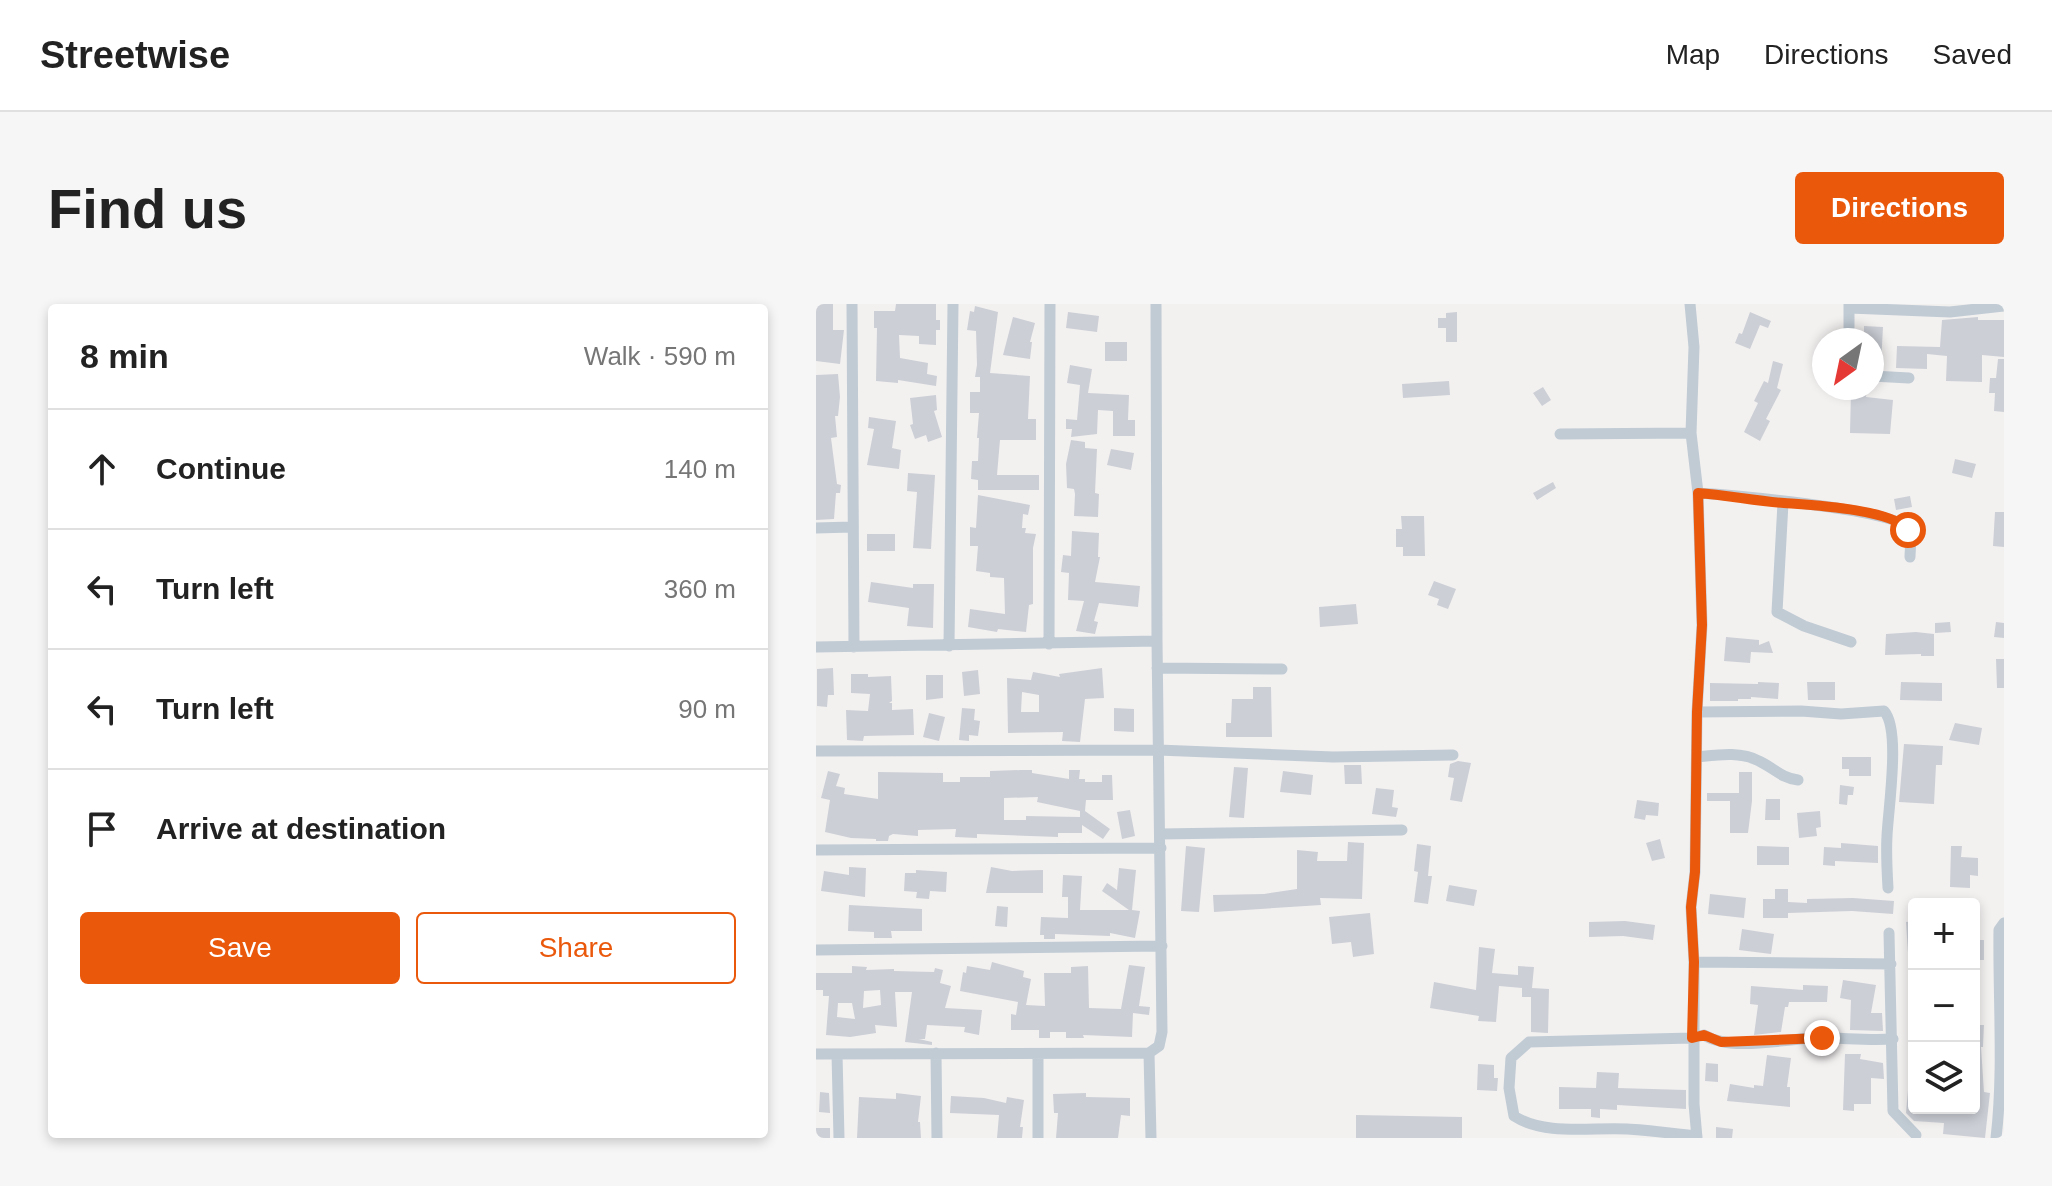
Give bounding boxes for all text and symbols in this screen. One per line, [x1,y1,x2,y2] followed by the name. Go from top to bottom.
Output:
[40,34,230,76] text: Streetwise
[1666,39,1720,70] text: Map
[1764,39,1889,70] text: Directions
[1933,39,2012,70] text: Saved
[1795,172,2004,244] button: Directions
[48,177,247,240] text: Find us
[1812,328,1884,400] north arrow
[80,337,169,375] text: 8 min
[584,341,736,371] text: Walk · 590 m
[80,447,124,491] icon: ahead
[156,452,286,485] text: Continue
[664,454,736,484] text: 140 m
[1890,512,1926,548] route start
[80,567,124,611] icon: left
[156,572,274,605] text: Turn left
[664,574,736,604] text: 360 m
[80,687,124,731] icon: left
[156,692,274,725] text: Turn left
[678,694,736,724] text: 90 m
[80,807,124,851] icon: arrive
[156,812,446,845] text: Arrive at destination
[1908,898,1980,1114] map controls
[1908,898,1980,970] button: +
[80,912,400,984] button: Save
[416,912,736,984] button: Share
[1908,970,1980,1042] button: −
[1804,1020,1840,1056] route end
[1908,1042,1980,1114] button: layers

